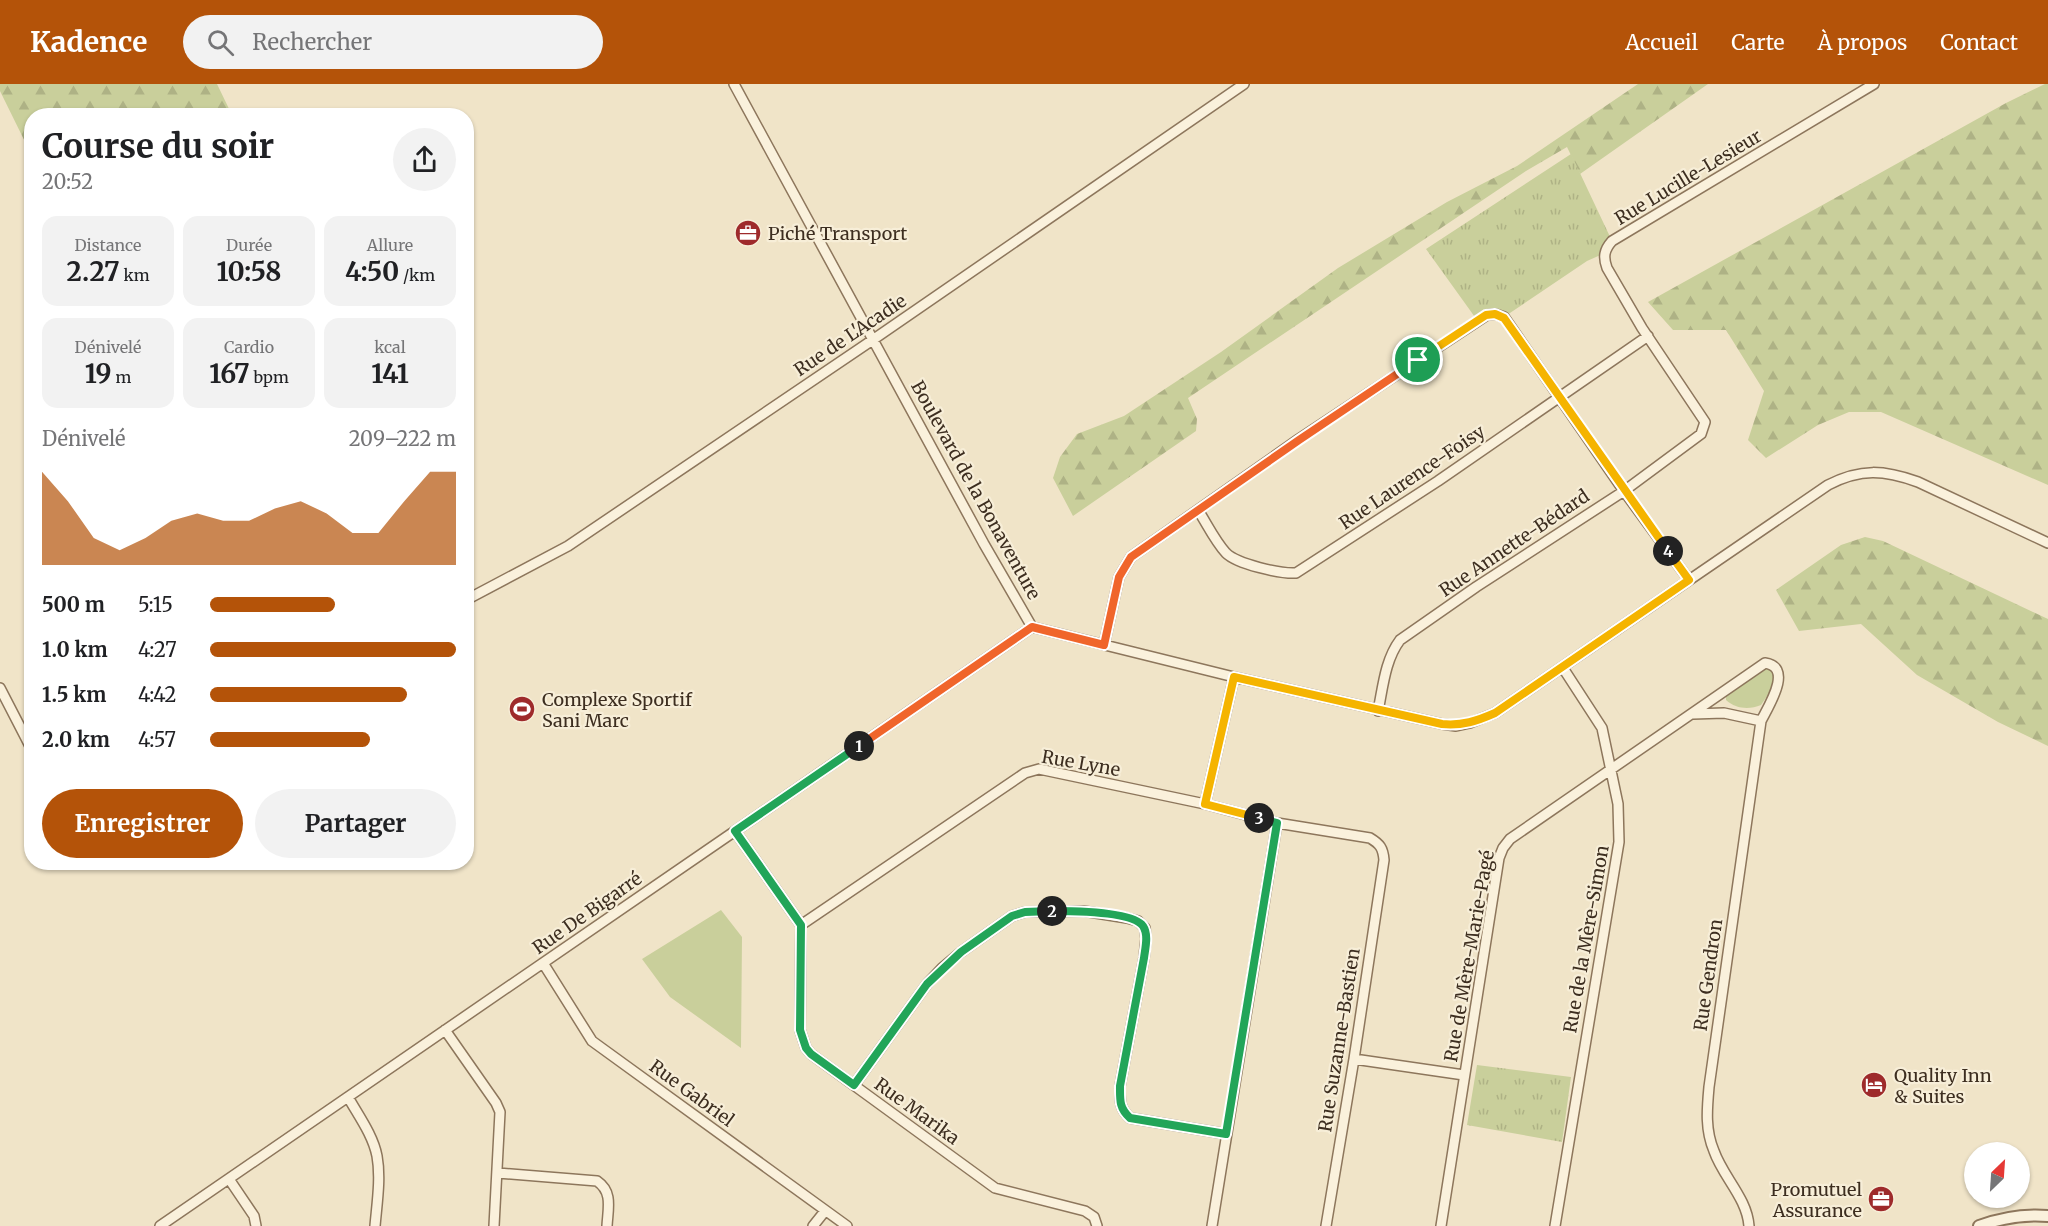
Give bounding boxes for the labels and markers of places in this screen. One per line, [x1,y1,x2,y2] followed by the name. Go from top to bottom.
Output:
[733,218,763,248] office icon: Piché Transport
[768,222,907,245] place label: Piché Transport
[1392,334,1443,385] pin
[1653,536,1683,566] pin: 4
[542,688,693,732] place label: Complexe Sportif Sani Marc
[507,694,537,724] sports icon: Complexe Sportif Sani Marc
[844,731,874,761] pin: 1
[1244,803,1274,833] pin: 3
[1037,896,1067,926] pin: 2
[1894,1064,1992,1108] place label: Quality Inn & Suites
[1859,1070,1889,1100] hotel icon: Quality Inn & Suites
[1771,1178,1862,1222] place label: Promutuel Assurance
[1866,1184,1896,1214] office icon: Promutuel Assurance

